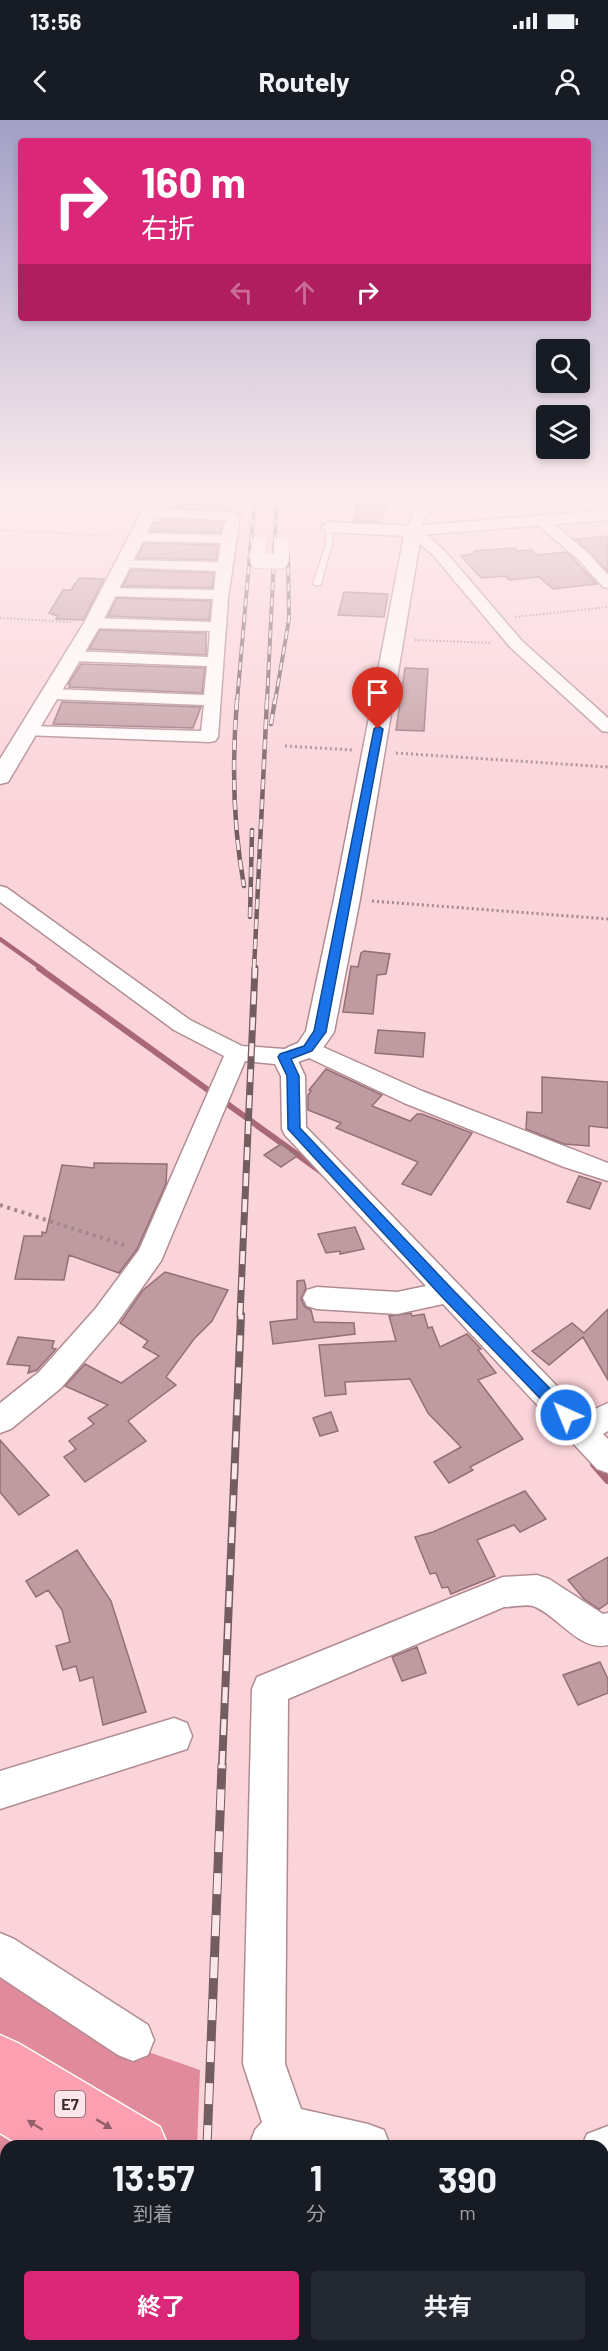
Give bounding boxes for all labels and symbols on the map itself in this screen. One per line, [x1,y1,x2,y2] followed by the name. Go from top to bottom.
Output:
[352,667,403,729] pin
[534,1383,598,1447] position arrow
[55,2091,85,2117] road number: E7
[27,2119,43,2130] one-way arrow
[96,2119,112,2130] one-way arrow

